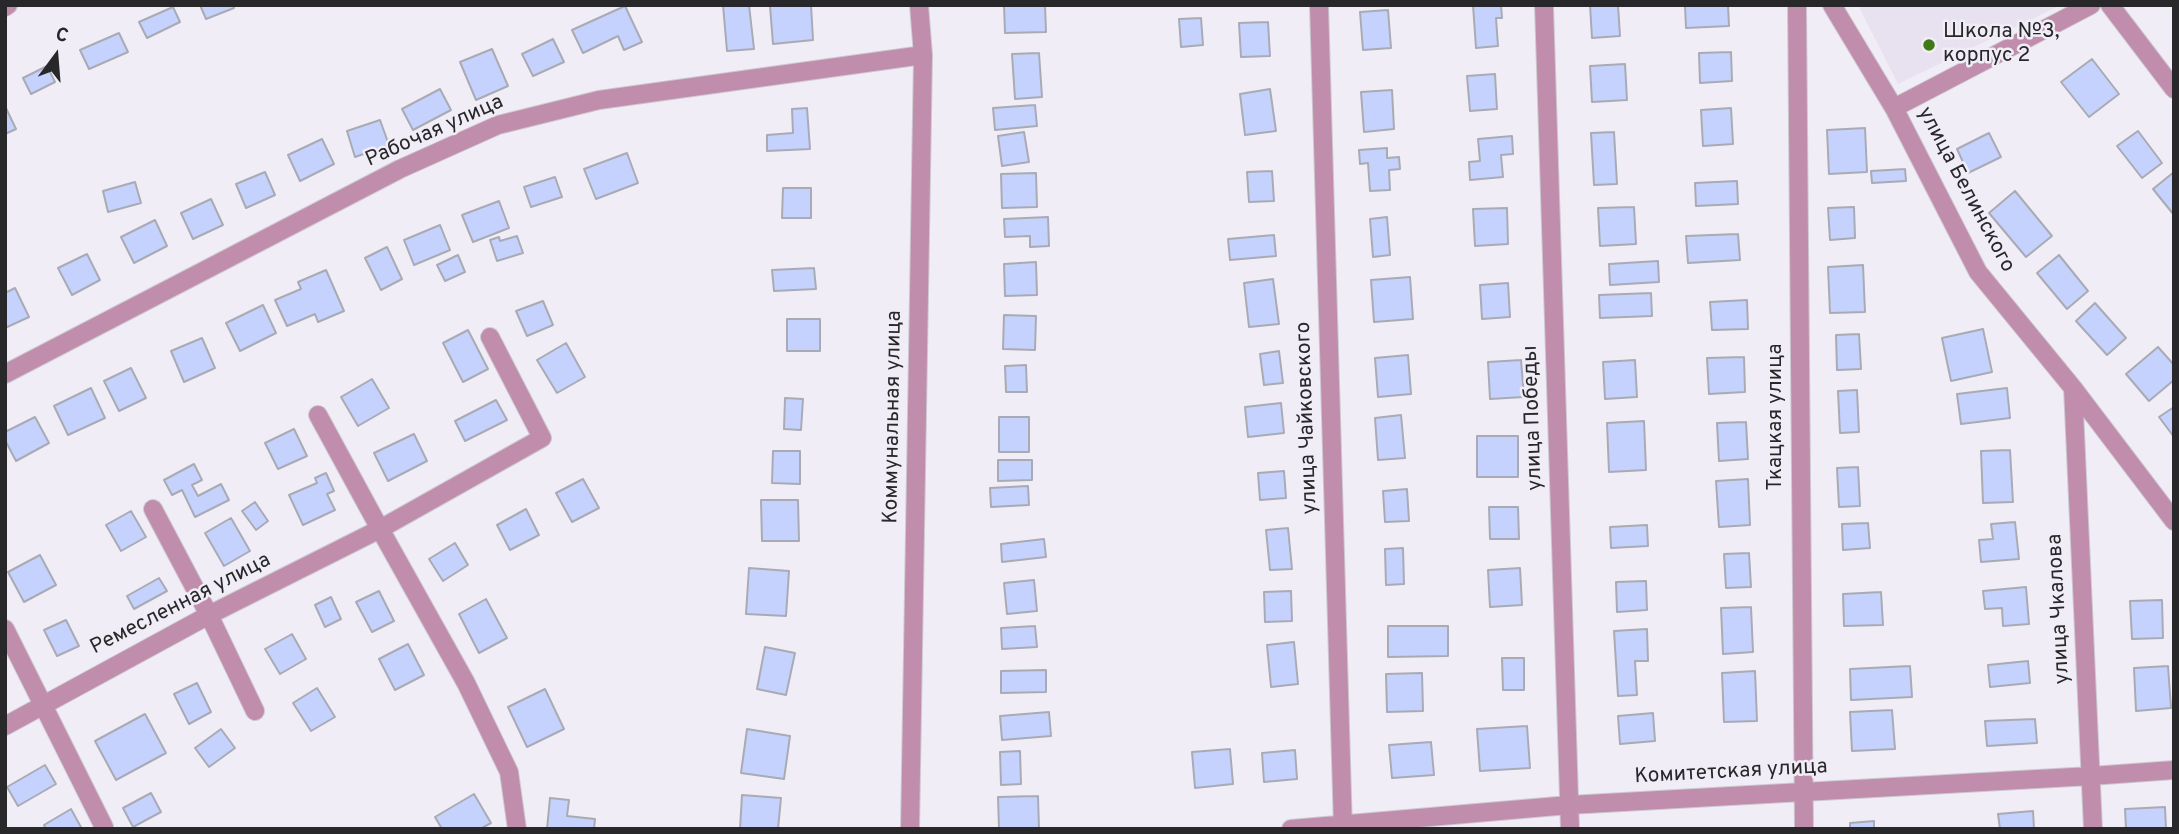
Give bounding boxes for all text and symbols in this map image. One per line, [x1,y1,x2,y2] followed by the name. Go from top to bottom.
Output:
[1943,20,2059,70] place label: Школа №3, корпус 2
[21,21,91,91] north arrow
[53,23,71,49] text: С
[1921,37,1937,53] marker: Школа №3, корпус 2
[362,90,508,174] street label: Рабочая улица
[1911,103,2019,277] street label: улица Белинского
[880,310,908,524] street label: Коммунальная улица
[1292,321,1324,515] street label: улица Чайковского
[1764,344,1790,490] street label: Ткацкая улица
[1519,345,1549,491] street label: улица Победы
[2043,533,2077,685] street label: улица Чкалова
[87,549,275,661] street label: Ремесленная улица
[1634,755,1828,791] street label: Комитетская улица

